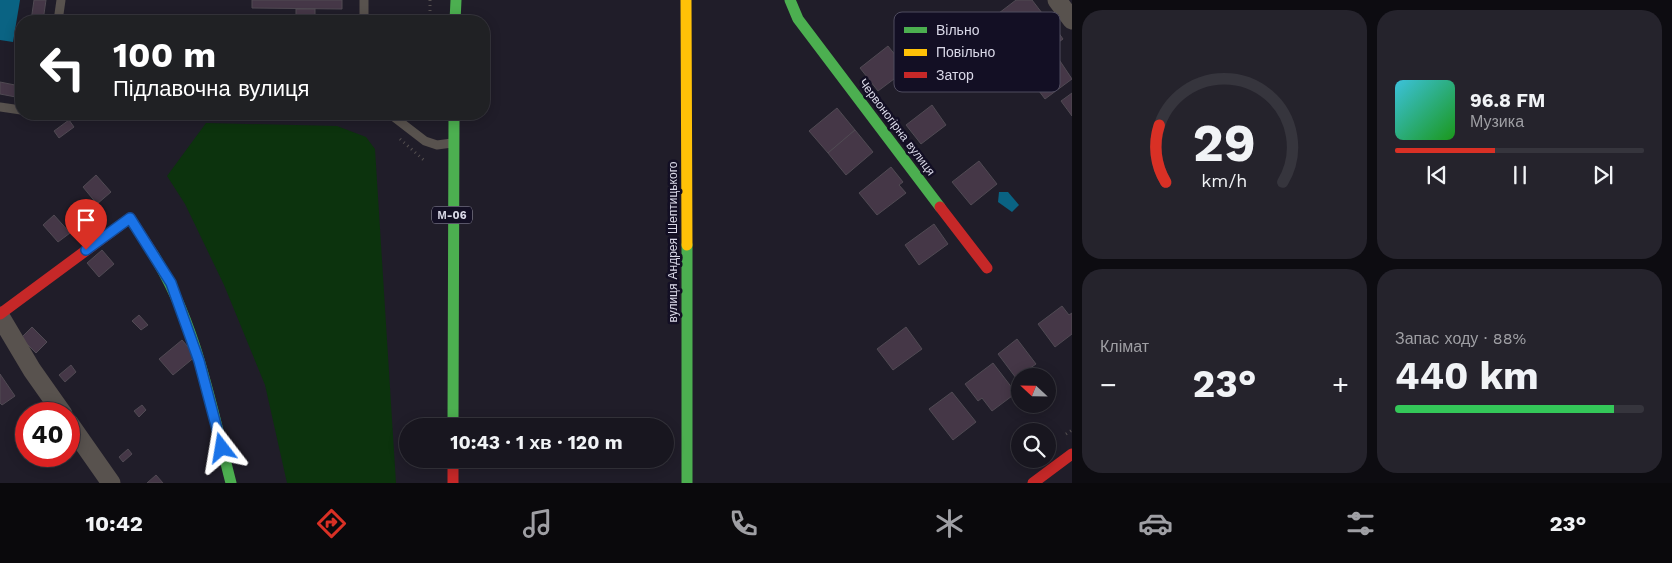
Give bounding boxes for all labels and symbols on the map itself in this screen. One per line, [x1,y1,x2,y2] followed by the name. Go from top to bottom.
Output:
[894,12,1060,92] legend
[936,22,980,38] text: Вільно
[936,44,996,60] text: Повільно
[936,67,974,83] text: Затор
[856,76,938,178] street label: Червоногірна вулиця
[666,161,680,322] street label: вулиця Андрея Шептицького
[65,199,107,250] pin
[432,206,472,224] road number: М-06
[1011,368,1056,412] north arrow
[15,402,80,467] speed limit sign: 40
[195,421,247,473] position arrow

